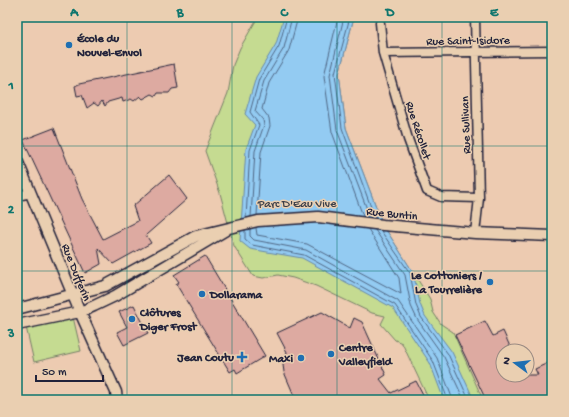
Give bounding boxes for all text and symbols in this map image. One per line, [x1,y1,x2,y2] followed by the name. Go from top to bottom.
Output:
[69,6,79,21] text: A
[176,6,185,21] text: B
[279,6,289,21] text: C
[385,6,395,21] text: D
[490,6,499,21] text: E
[76,33,142,61] place label: École du Nouvel-Envol
[426,34,511,50] street label: Rue Saint-Isidore
[64,40,74,50] marker: École du Nouvel-Envol
[7,79,14,94] text: 1
[459,96,475,154] street label: Rue Sullivan
[401,100,433,162] street label: Rue Récollet
[257,198,337,212] park label: Parc D'Eau Vive
[8,203,15,218] text: 2
[365,205,418,225] street label: Rue Buntin
[57,242,93,304] street label: Rue Dufferin
[411,270,483,298] place label: Le Cottoniers / La Tourrelière
[485,277,495,287] marker: Le Cottoniers / La Tourrelière
[197,289,207,299] marker: Dollarama
[209,289,263,303] place label: Dollarama
[139,307,198,335] place label: Clôtures Diger Frost
[127,314,137,324] marker: Clôtures Diger Frost
[7,327,15,342] text: 3
[338,342,394,370] place label: Centre Valleyfield
[495,343,535,383] north arrow
[326,349,336,359] marker: Centre Valleyfield
[176,352,234,366] place label: Jean Coutu
[237,352,247,362] marker: Jean Coutu
[269,353,293,367] place label: Maxi
[296,353,306,363] marker: Maxi
[501,356,514,366] text: N
[36,357,103,383] scale bar
[42,366,67,380] text: 50 m

